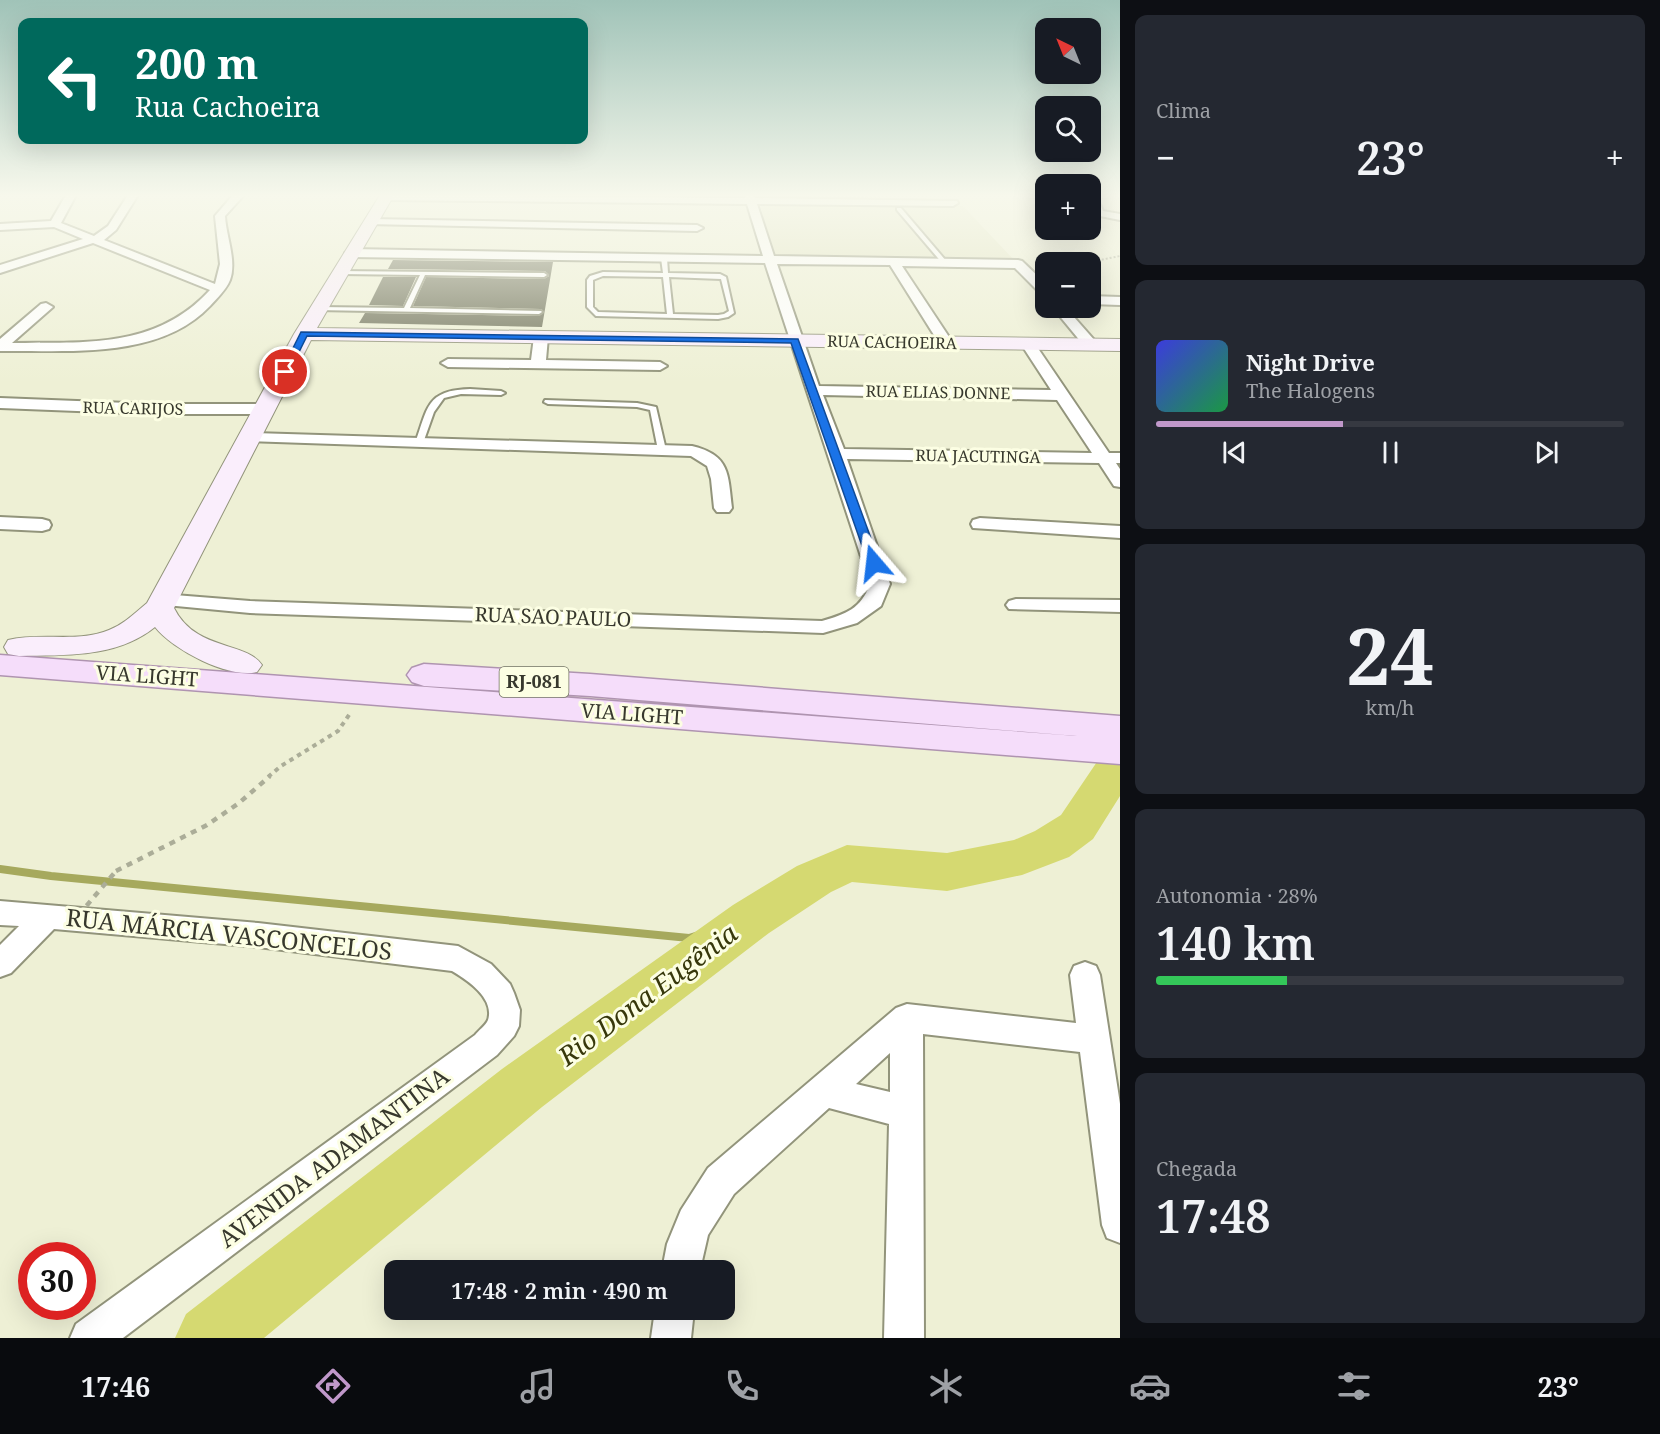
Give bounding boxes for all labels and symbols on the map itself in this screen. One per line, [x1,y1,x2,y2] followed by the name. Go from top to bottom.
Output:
[1035,18,1101,84] north arrow
[827,330,958,354] street label: RUA CACHOEIRA
[259,346,310,397] pin
[865,380,1011,404] street label: RUA ELIAS DONNE
[82,396,184,420] street label: RUA CARIJOS
[915,444,1042,468] street label: RUA JACUTINGA
[842,531,906,595] position arrow
[474,600,632,633] street label: RUA SAO PAULO
[95,658,199,693] street label: VIA LIGHT
[500,667,568,697] road number: RJ-081
[580,696,684,731] street label: VIA LIGHT
[65,900,394,967] street label: RUA MÁRCIA VASCONCELOS
[550,915,744,1074] water label: Rio Dona Eugênia
[211,1059,455,1254] street label: AVENIDA ADAMANTINA
[18,1242,96,1320] speed limit sign: 30

